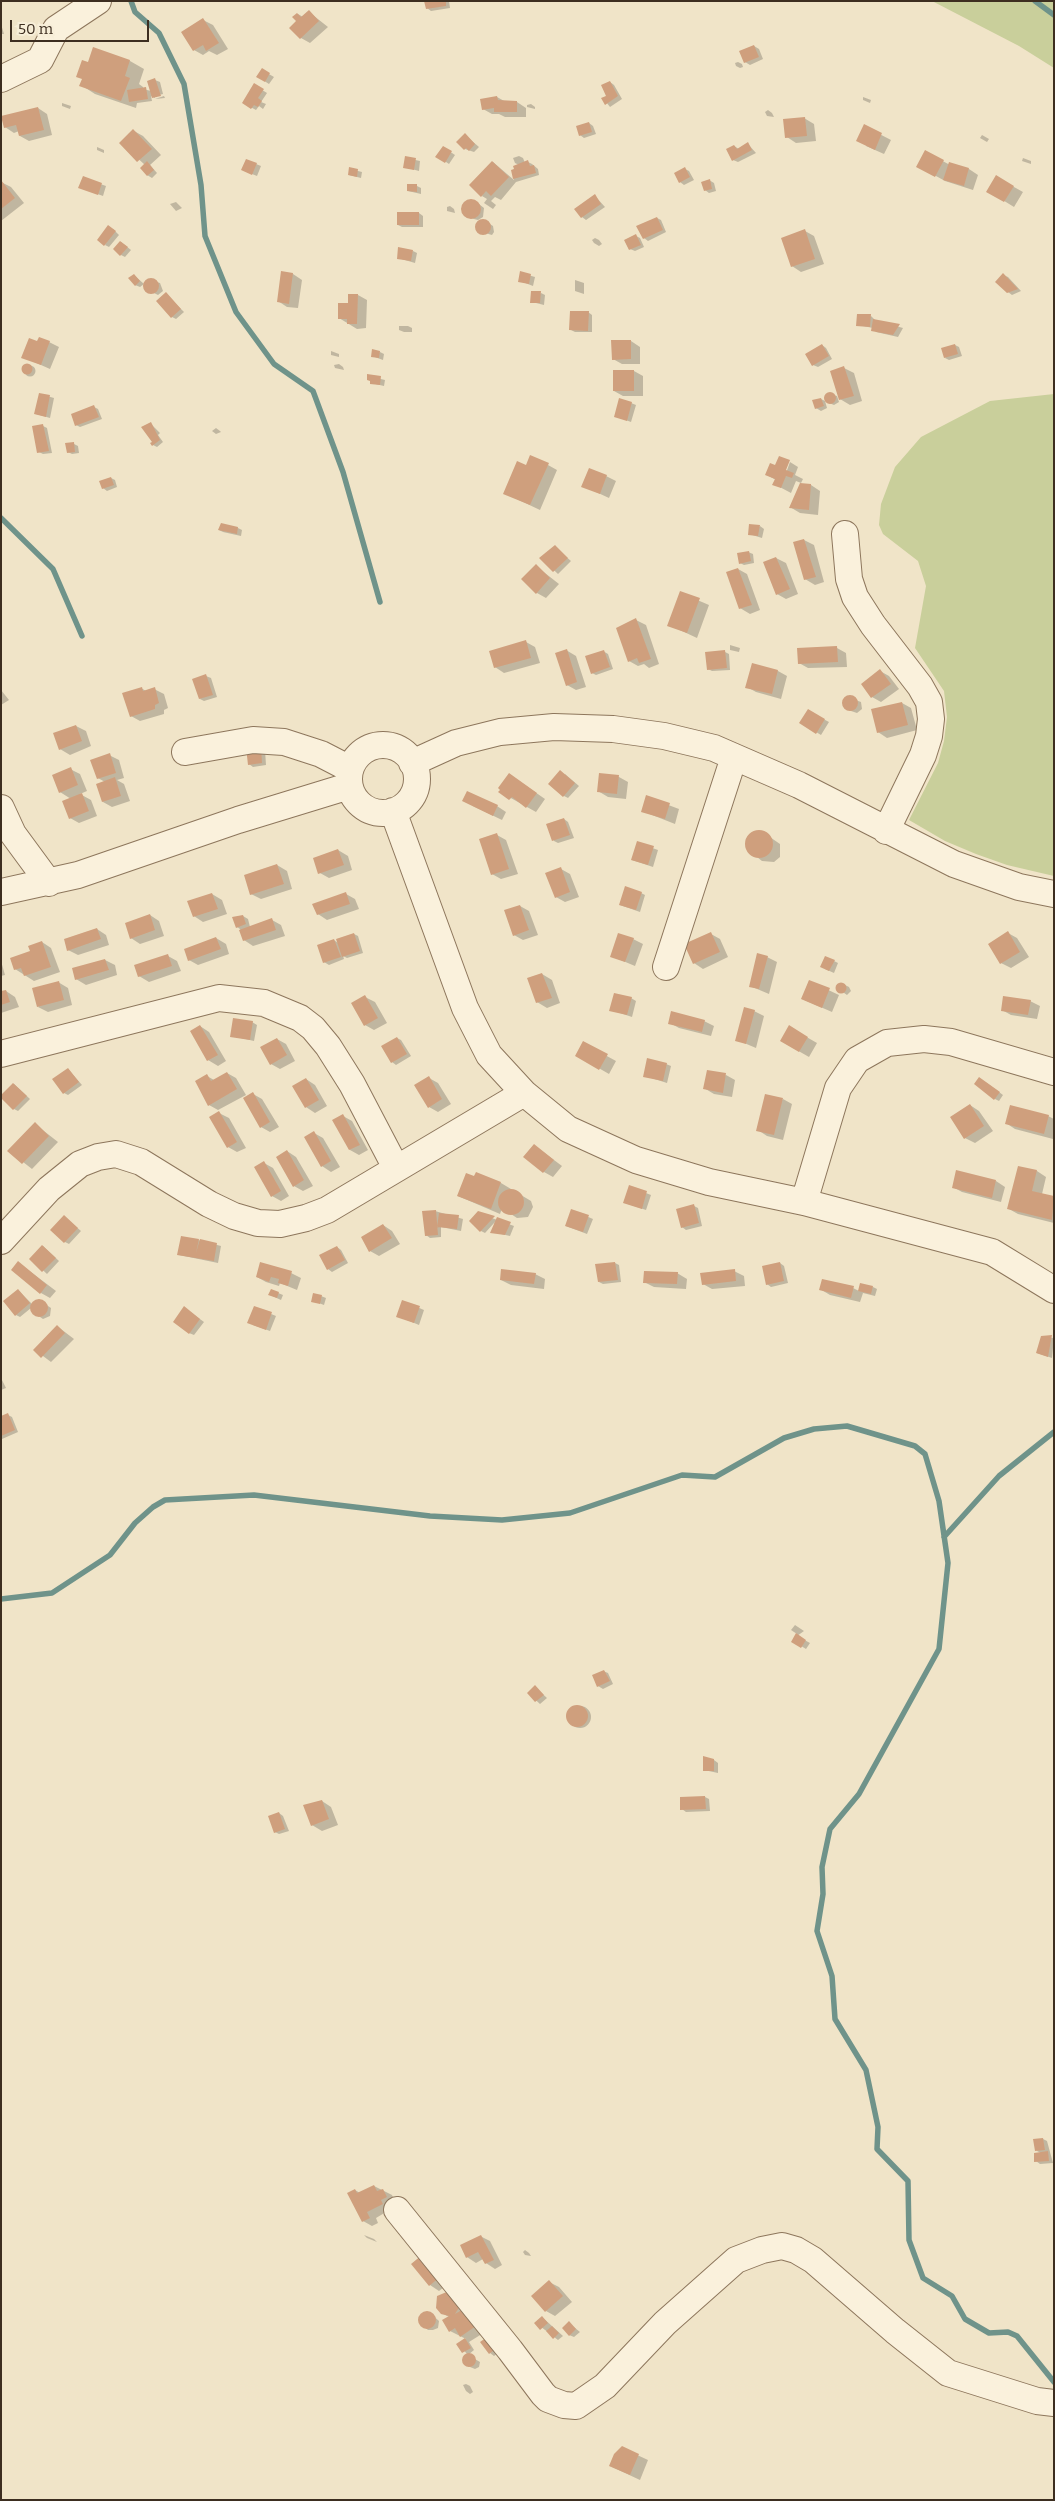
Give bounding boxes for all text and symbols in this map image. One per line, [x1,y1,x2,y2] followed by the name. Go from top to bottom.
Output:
[12,10,151,42] scale bar
[18,20,53,38] text: 50 m

